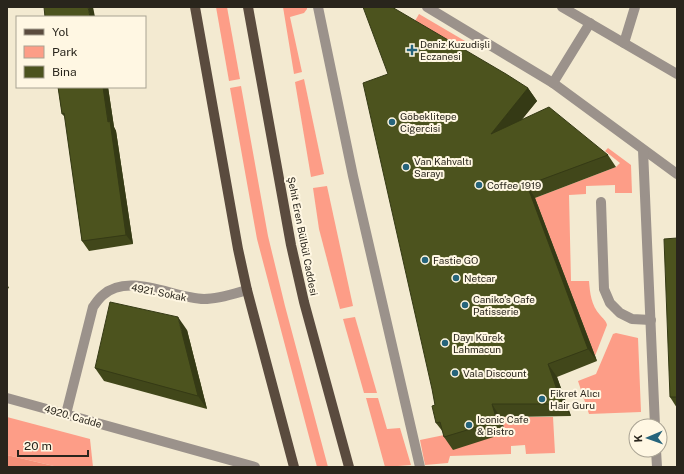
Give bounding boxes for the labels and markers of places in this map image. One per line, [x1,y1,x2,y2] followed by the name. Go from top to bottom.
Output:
[420,38,490,62] place label: Deniz Kuzudişli Eczanesi
[407,45,417,55] marker: Deniz Kuzudişli Eczanesi
[400,110,457,134] place label: Göbeklitepe Ciğercisi
[387,117,397,127] marker: Göbeklitepe Ciğercisi
[414,155,471,179] place label: Van Kahvaltı Sarayı
[401,162,411,172] marker: Van Kahvaltı Sarayı
[487,179,541,191] place label: Coffee 1919
[474,180,484,190] marker: Coffee 1919
[433,254,478,266] place label: Fastie GO
[420,255,430,265] marker: Fastie GO
[464,272,496,284] place label: Netcar
[451,273,461,283] marker: Netcar
[473,293,535,317] place label: Caniko's Cafe Patisserie
[460,300,470,310] marker: Caniko's Cafe Patisserie
[453,331,503,355] place label: Dayı Kürek Lahmacun
[440,338,450,348] marker: Dayı Kürek Lahmacun
[463,367,527,379] place label: Vala Discount
[450,368,460,378] marker: Vala Discount
[550,387,600,411] place label: Fikret Alıcı Hair Guru
[537,394,547,404] marker: Fikret Alıcı Hair Guru
[477,413,529,437] place label: Iconic Cafe & Bistro
[464,420,474,430] marker: Iconic Cafe & Bistro

